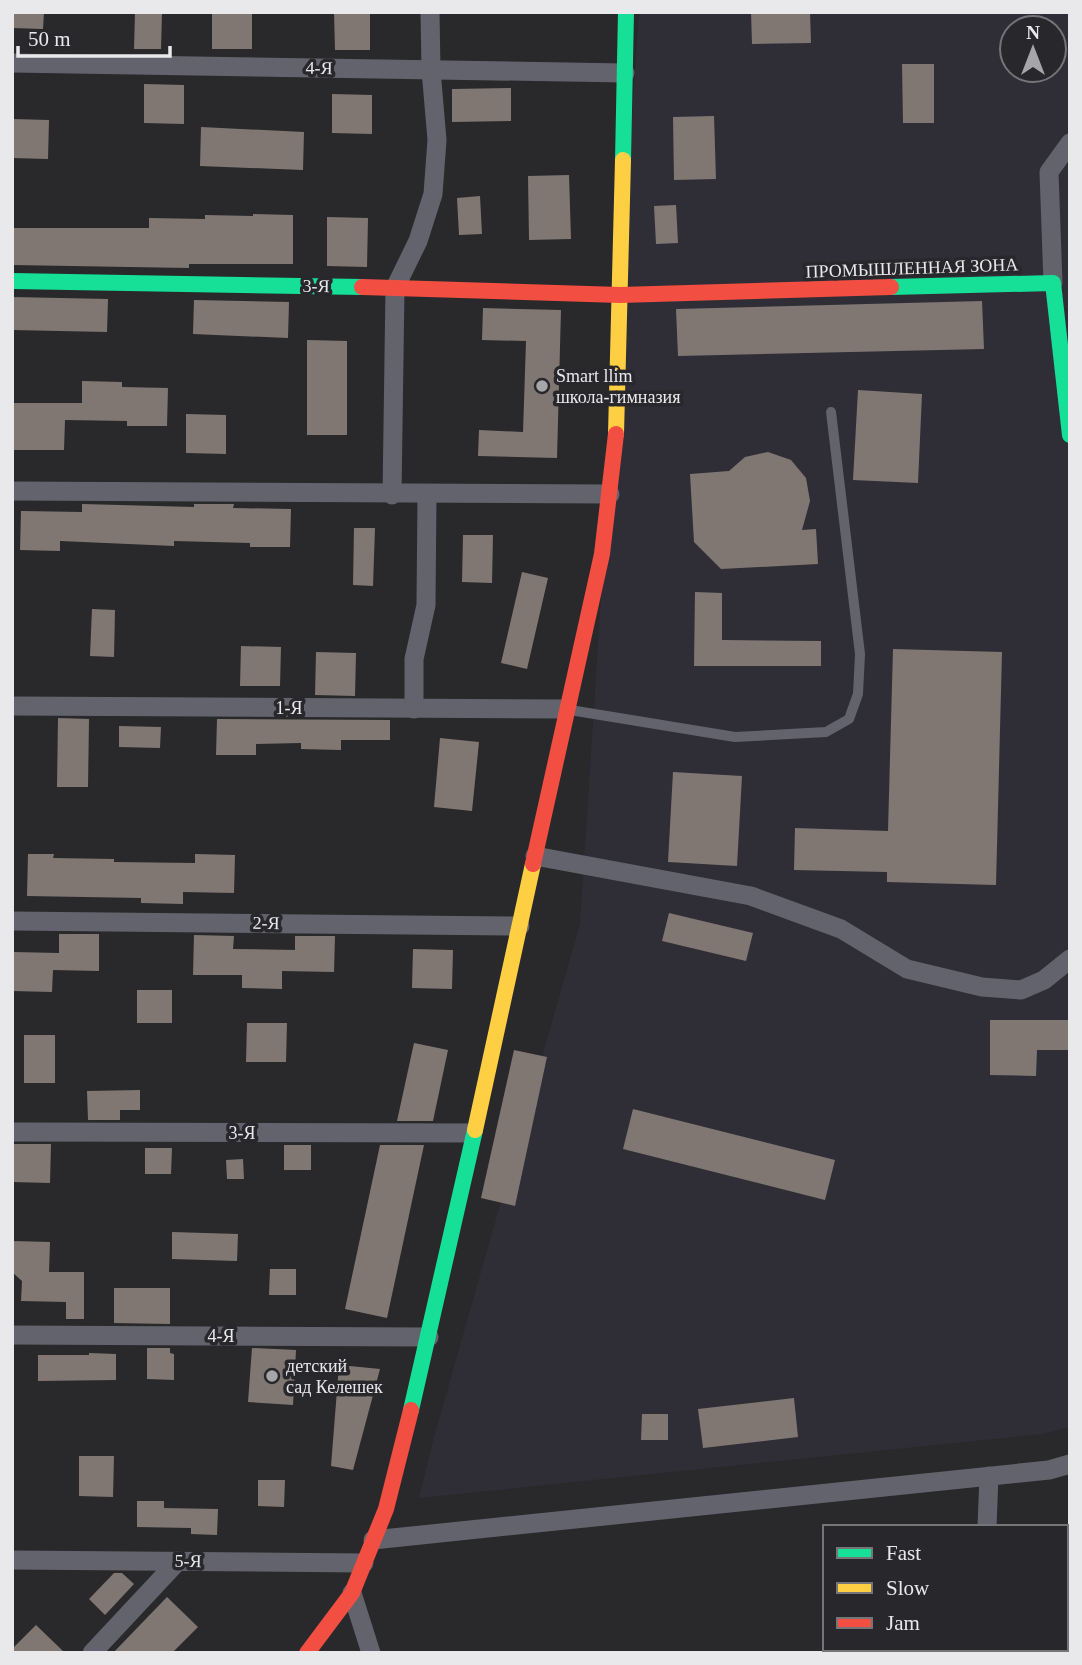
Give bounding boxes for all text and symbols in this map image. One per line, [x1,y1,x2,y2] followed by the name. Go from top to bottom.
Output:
[18,14,170,58] scale bar
[998,14,1068,84] north arrow
[1026,22,1040,43] text: N
[28,27,71,51] text: 50 m
[305,58,333,78] street label: 4-Я
[805,254,1019,282] street label: ПРОМЫШЛЕННАЯ ЗОНА
[302,276,330,296] street label: 3-Я
[556,366,680,407] place label: Smart llim школа-гимназия
[534,378,550,394] marker: Smart llim школа-гимназия
[276,698,303,718] street label: 1-Я
[252,913,280,933] street label: 2-Я
[229,1123,256,1143] street label: 3-Я
[208,1326,235,1346] street label: 4-Я
[286,1356,383,1397] place label: детский сад Келешек
[264,1368,280,1384] marker: детский сад Келешек
[823,1525,1068,1651] legend
[886,1541,921,1565] text: Fast
[174,1551,202,1571] street label: 5-Я
[886,1576,930,1600] text: Slow
[886,1611,920,1635] text: Jam

